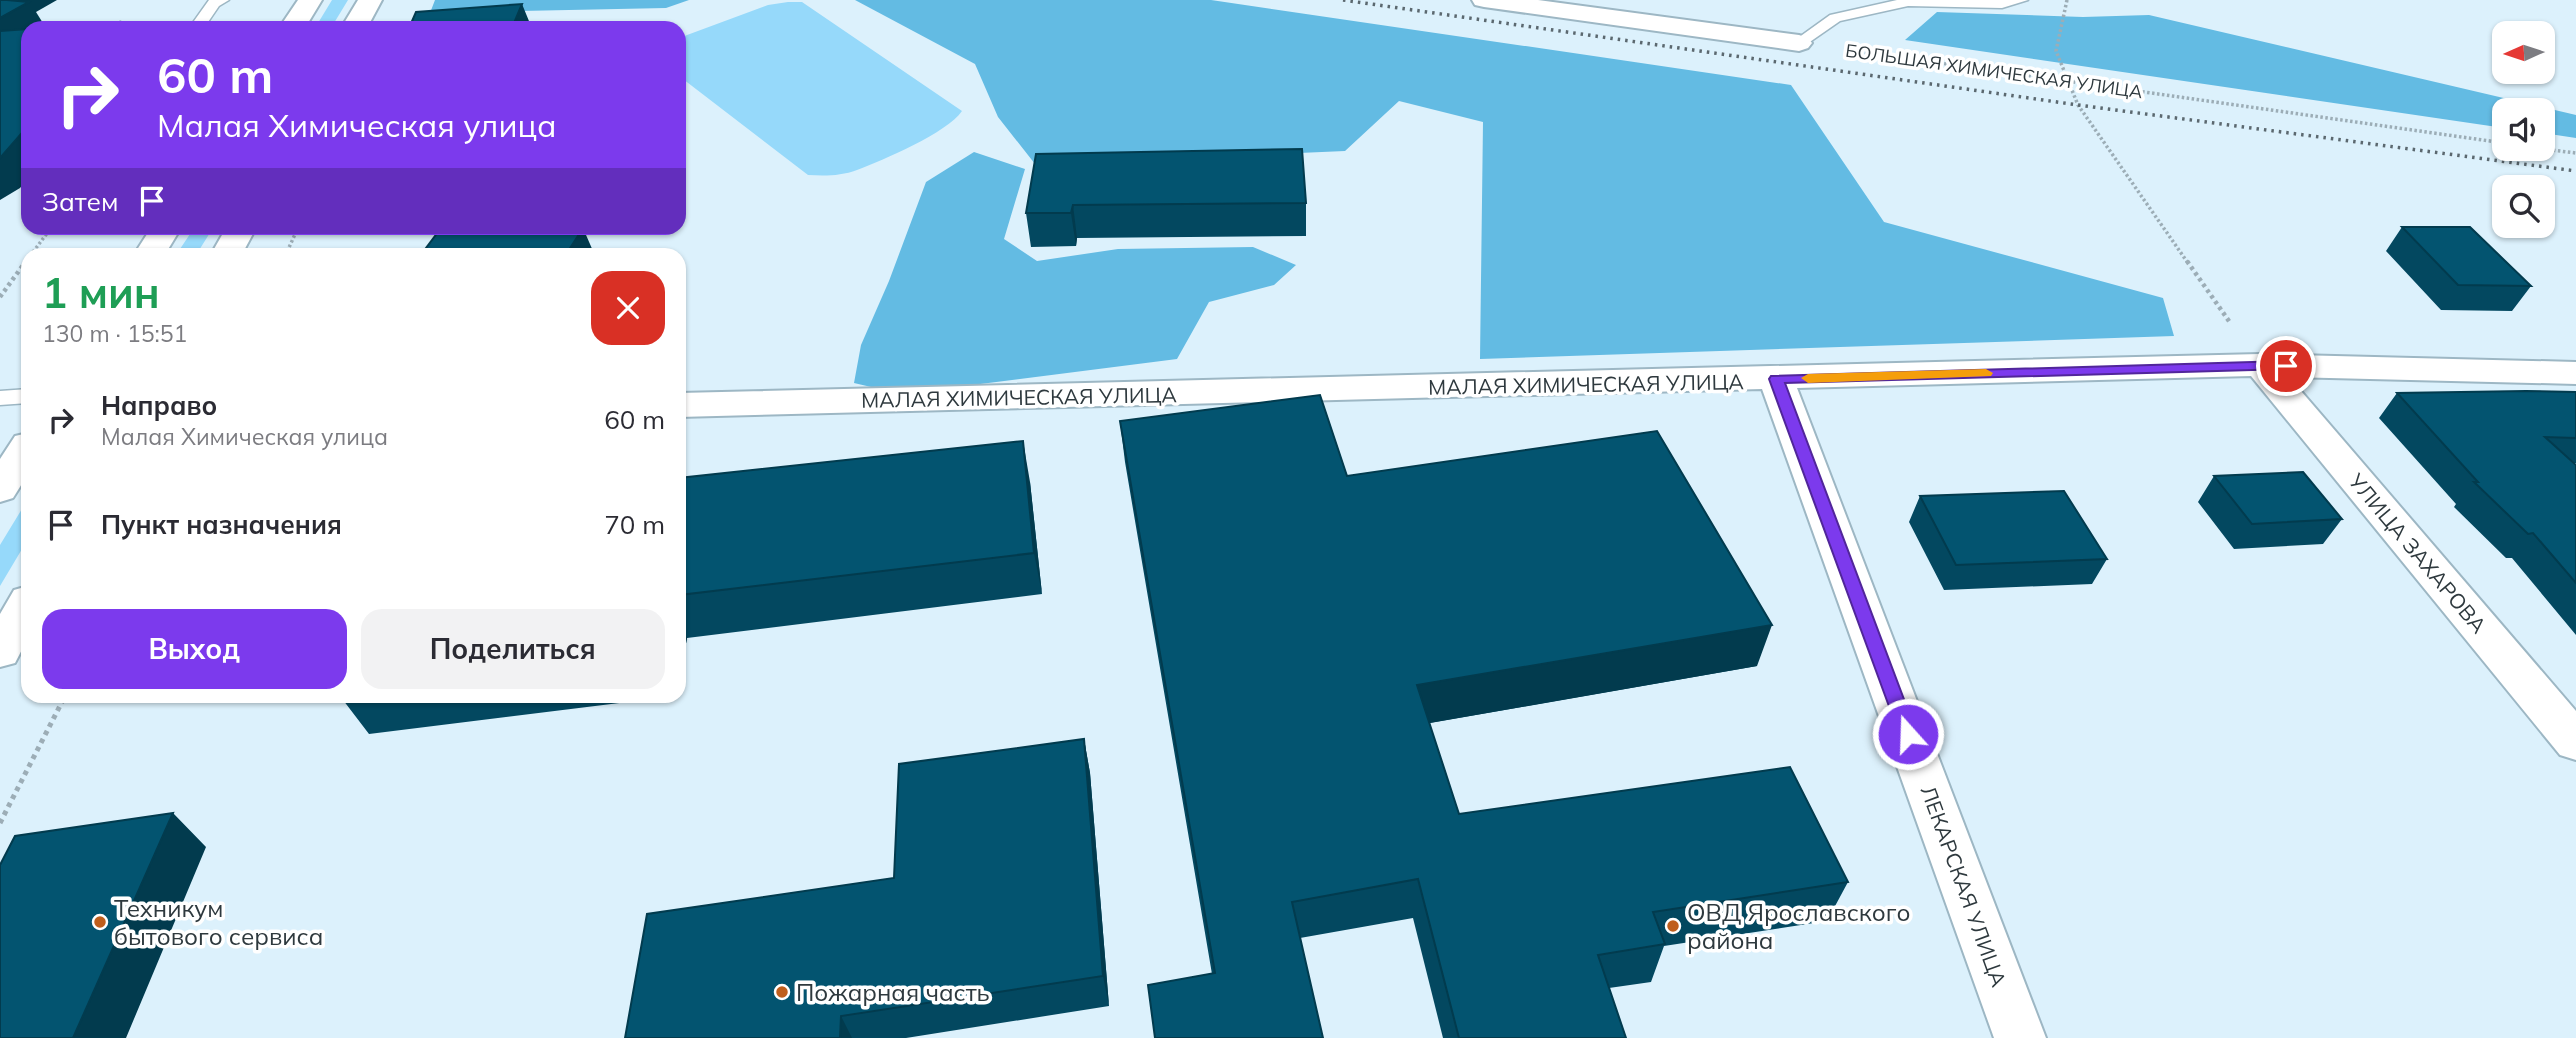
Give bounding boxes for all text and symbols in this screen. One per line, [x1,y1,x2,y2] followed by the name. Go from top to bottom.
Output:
[2492,21,2555,84] north arrow
[2492,21,2555,238] map controls
[1844,39,2144,103] street label: БОЛЬШАЯ ХИМИЧЕСКАЯ УЛИЦА
[157,44,273,105] text: 60 m
[42,49,133,140] icon: right
[2492,98,2555,161] button: sound
[157,105,557,145] text: Малая Химическая улица
[2492,175,2555,238] button: search
[133,182,171,220] icon: arrive
[42,185,119,218] text: Затем
[42,266,160,319] text: 1 мин
[591,271,665,345] button: close
[42,319,187,348] text: 130 m · 15:51
[2256,336,2316,396] pin
[2267,347,2305,385] icon: arrive
[1428,368,1745,400] street label: МАЛАЯ ХИМИЧЕСКАЯ УЛИЦА
[861,381,1178,413] street label: МАЛАЯ ХИМИЧЕСКАЯ УЛИЦА
[101,389,217,422] text: Направо
[42,401,80,439] icon: right
[604,403,665,436] text: 60 m
[101,422,388,451] text: Малая Химическая улица
[2343,467,2493,638] street label: УЛИЦА ЗАХАРОВА
[42,506,80,544] icon: arrive
[101,508,342,541] text: Пункт назначения
[604,508,665,541] text: 70 m
[42,609,347,689] button: Выход
[361,609,665,689] button: Поделиться
[1871,697,1945,771] position arrow
[1916,782,2013,990] street label: ЛЕКАРСКАЯ УЛИЦА
[114,893,323,951] place label: Техникум бытового сервиса
[1687,897,1910,955] place label: ОВД Ярославского района
[92,914,108,930] marker: Техникум бытового сервиса
[1665,918,1681,934] marker: ОВД Ярославского района
[796,977,990,1007] place label: Пожарная часть
[774,984,790,1000] marker: Пожарная часть

